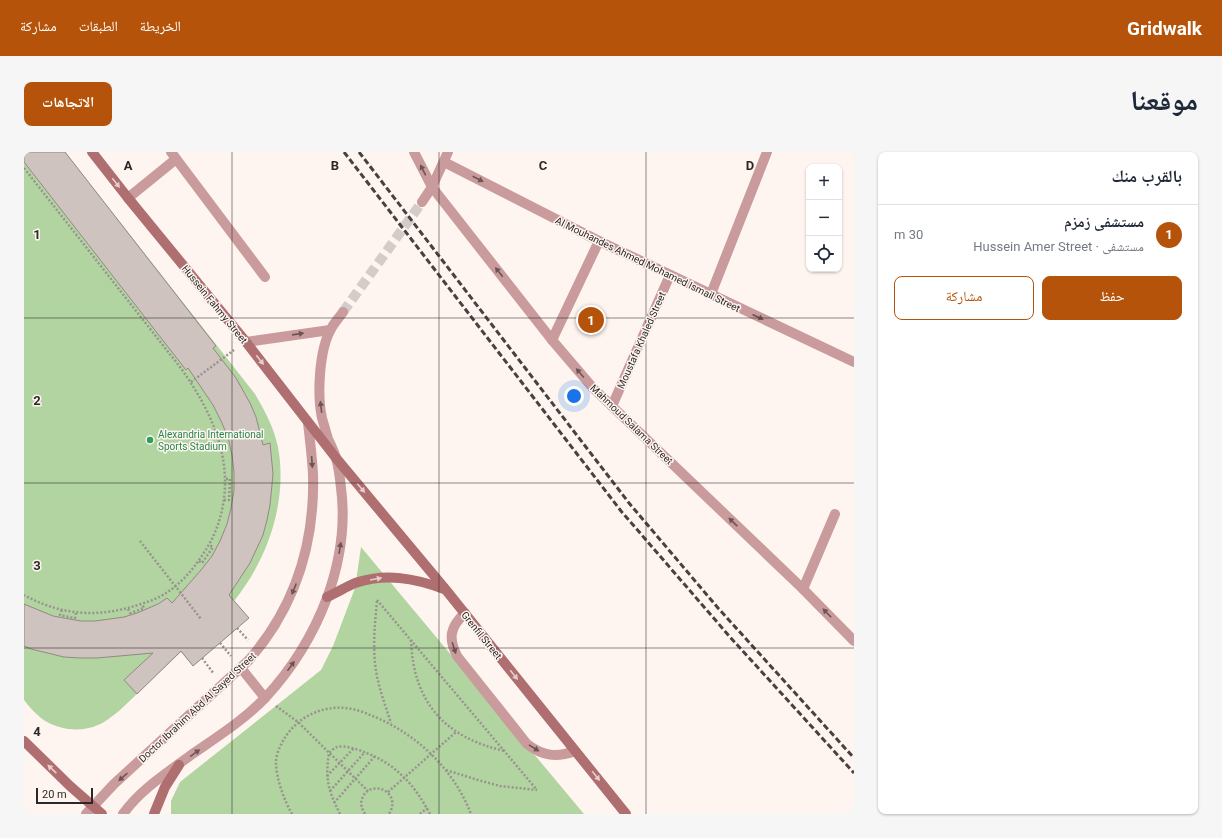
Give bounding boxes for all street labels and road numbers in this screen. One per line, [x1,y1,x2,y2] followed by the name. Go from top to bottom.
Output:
[554,215,742,314] street label: Al Mouhandes Ahmed Mohamed Ismail Street
[180,263,250,346] street label: Hussein Fahmy Street
[615,290,668,390] street label: Moustafa Khaled Street
[588,382,675,467] street label: Mahmoud Salama Street
[459,609,504,661] street label: Grenfil Street
[137,650,258,765] street label: Doctor Ibrahim Abd Al Sayed Street

